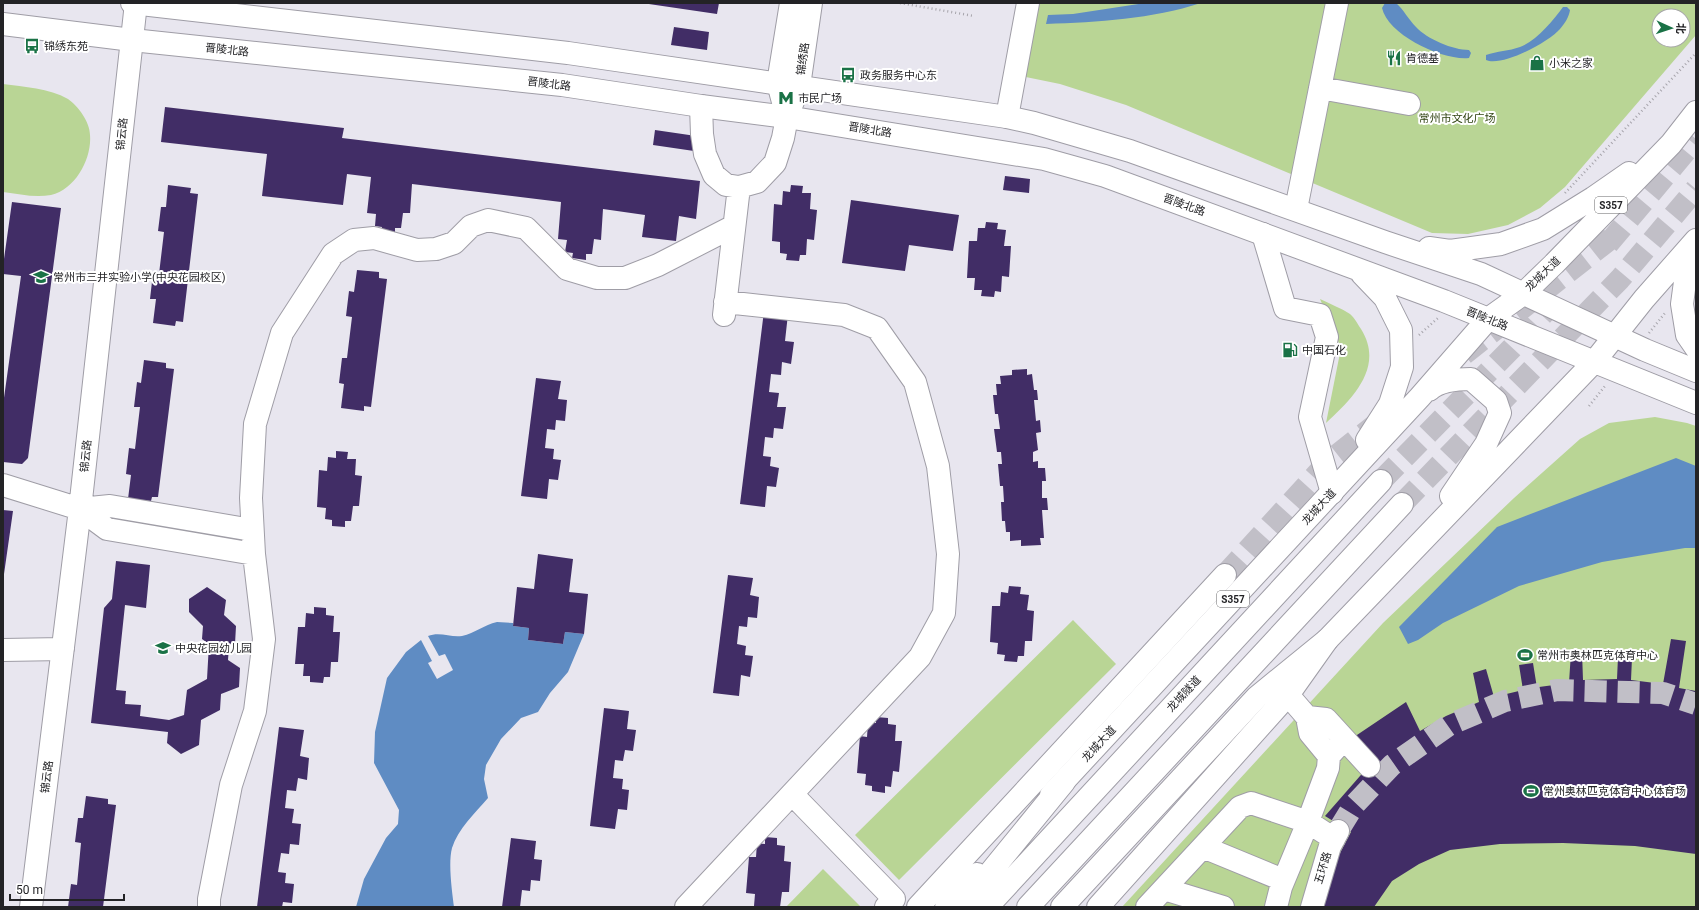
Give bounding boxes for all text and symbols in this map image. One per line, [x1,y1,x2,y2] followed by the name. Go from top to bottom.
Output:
[1651,8,1691,48] north arrow
[1674,23,1687,34] text: 北
[23,37,41,55] bus stop icon: 锦绣东苑
[44,40,88,53] place label: 锦绣东苑
[204,41,250,59] street label: 晋陵北路
[794,42,812,76] street label: 锦绣路
[1385,49,1403,67] restaurant icon: 肯德基
[1406,52,1439,65] place label: 肯德基
[1528,54,1546,72] shop icon: 小米之家
[1549,57,1593,70] place label: 小米之家
[839,66,857,84] bus stop icon: 政务服务中心东
[860,69,937,82] place label: 政务服务中心东
[526,75,572,93] street label: 晋陵北路
[777,89,795,107] metro station icon: 市民广场
[798,92,842,105] place label: 市民广场
[1419,112,1496,125] park label: 常州市文化广场
[114,117,130,151] street label: 锦云路
[847,120,893,140] street label: 晋陵北路
[1161,191,1207,219] street label: 晋陵北路
[1595,197,1627,213] road number: S357
[1523,254,1563,294] street label: 龙城大道
[32,268,50,286] school or university icon: 常州市三井实验小学(中央花园校区)
[53,271,226,284] place label: 常州市三井实验小学(中央花园校区)
[1464,305,1510,333] street label: 晋陵北路
[1281,341,1299,359] fuel station icon: 中国石化
[1302,344,1346,357] place label: 中国石化
[78,439,94,473] street label: 锦云路
[1299,486,1339,528] street label: 龙城大道
[1217,591,1249,607] road number: S357
[154,639,172,657] school or university icon: 中央花园幼儿园
[175,642,252,655] place label: 中央花园幼儿园
[1516,646,1534,664] sports icon: 常州市奥林匹克体育中心
[1537,649,1658,662] place label: 常州市奥林匹克体育中心
[1164,673,1204,715] street label: 龙城隧道
[1079,723,1119,765] street label: 龙城大道
[39,760,55,794] street label: 锦云路
[1522,782,1540,800] sports icon: 常州奥林匹克体育中心体育场
[1543,785,1686,798] place label: 常州奥林匹克体育中心体育场
[1312,850,1334,886] street label: 五环路
[10,876,124,902] scale bar
[16,883,43,897] text: 50 m

